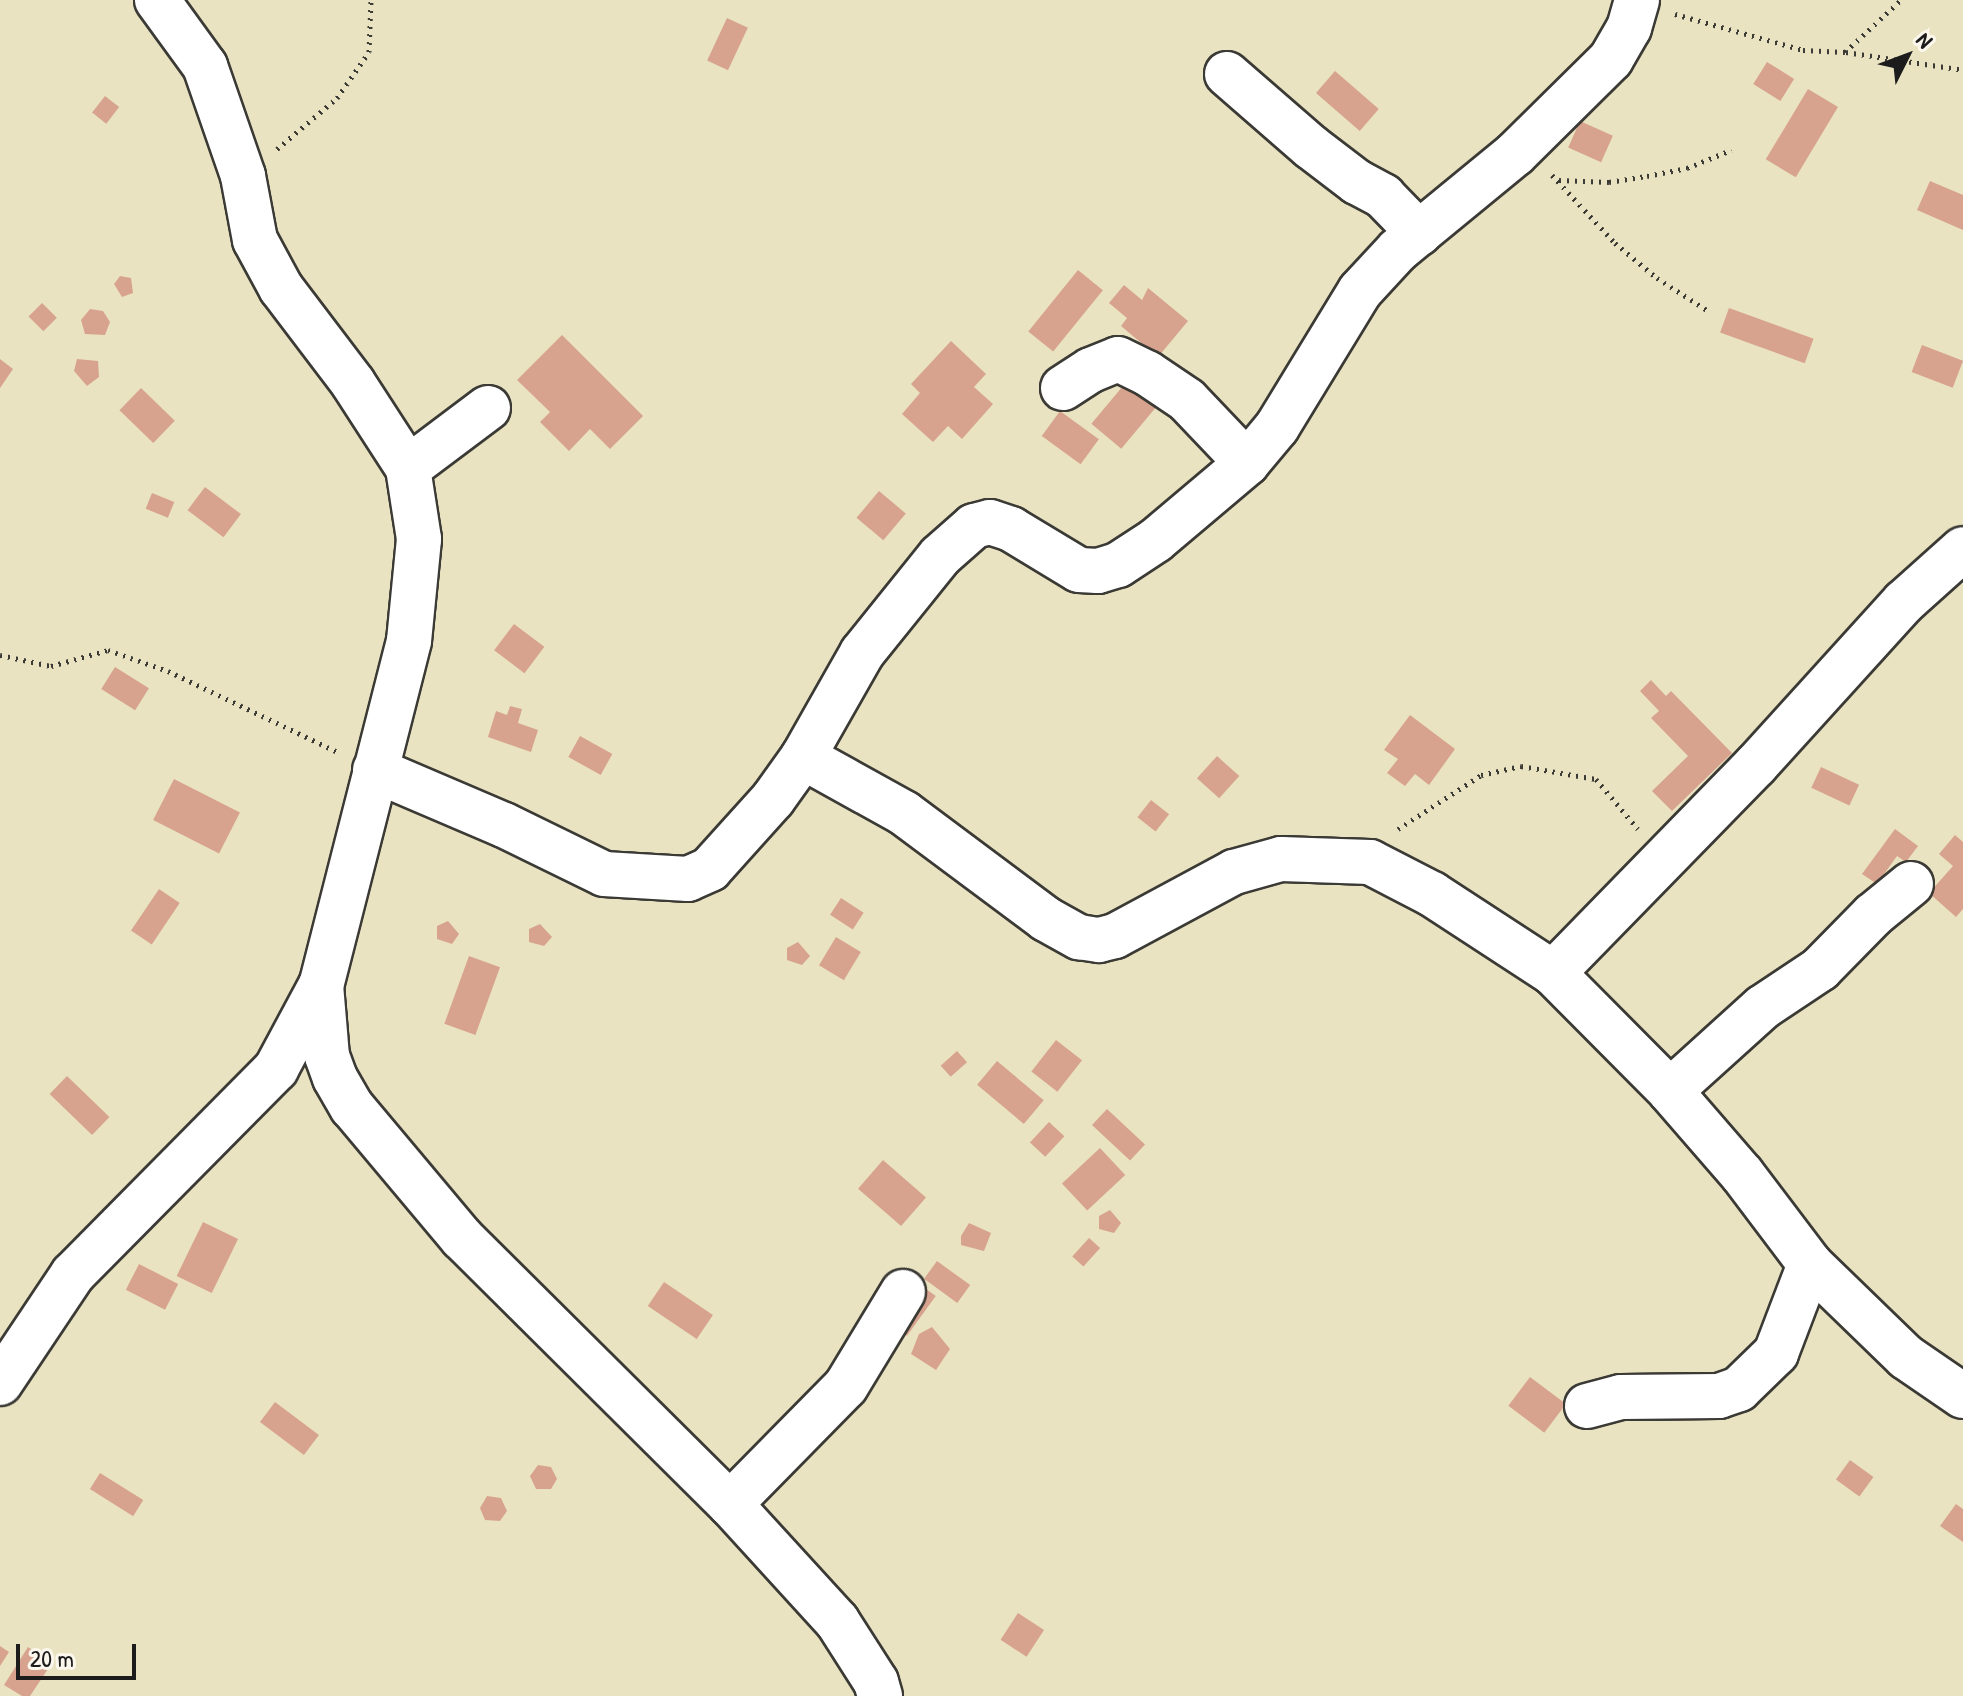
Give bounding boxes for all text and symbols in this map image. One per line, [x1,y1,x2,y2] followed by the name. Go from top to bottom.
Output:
[1867,16,1947,96] north arrow
[1910,26,1940,54] text: N
[20,1628,140,1678] scale bar
[30,1642,74,1674] text: 20 m

